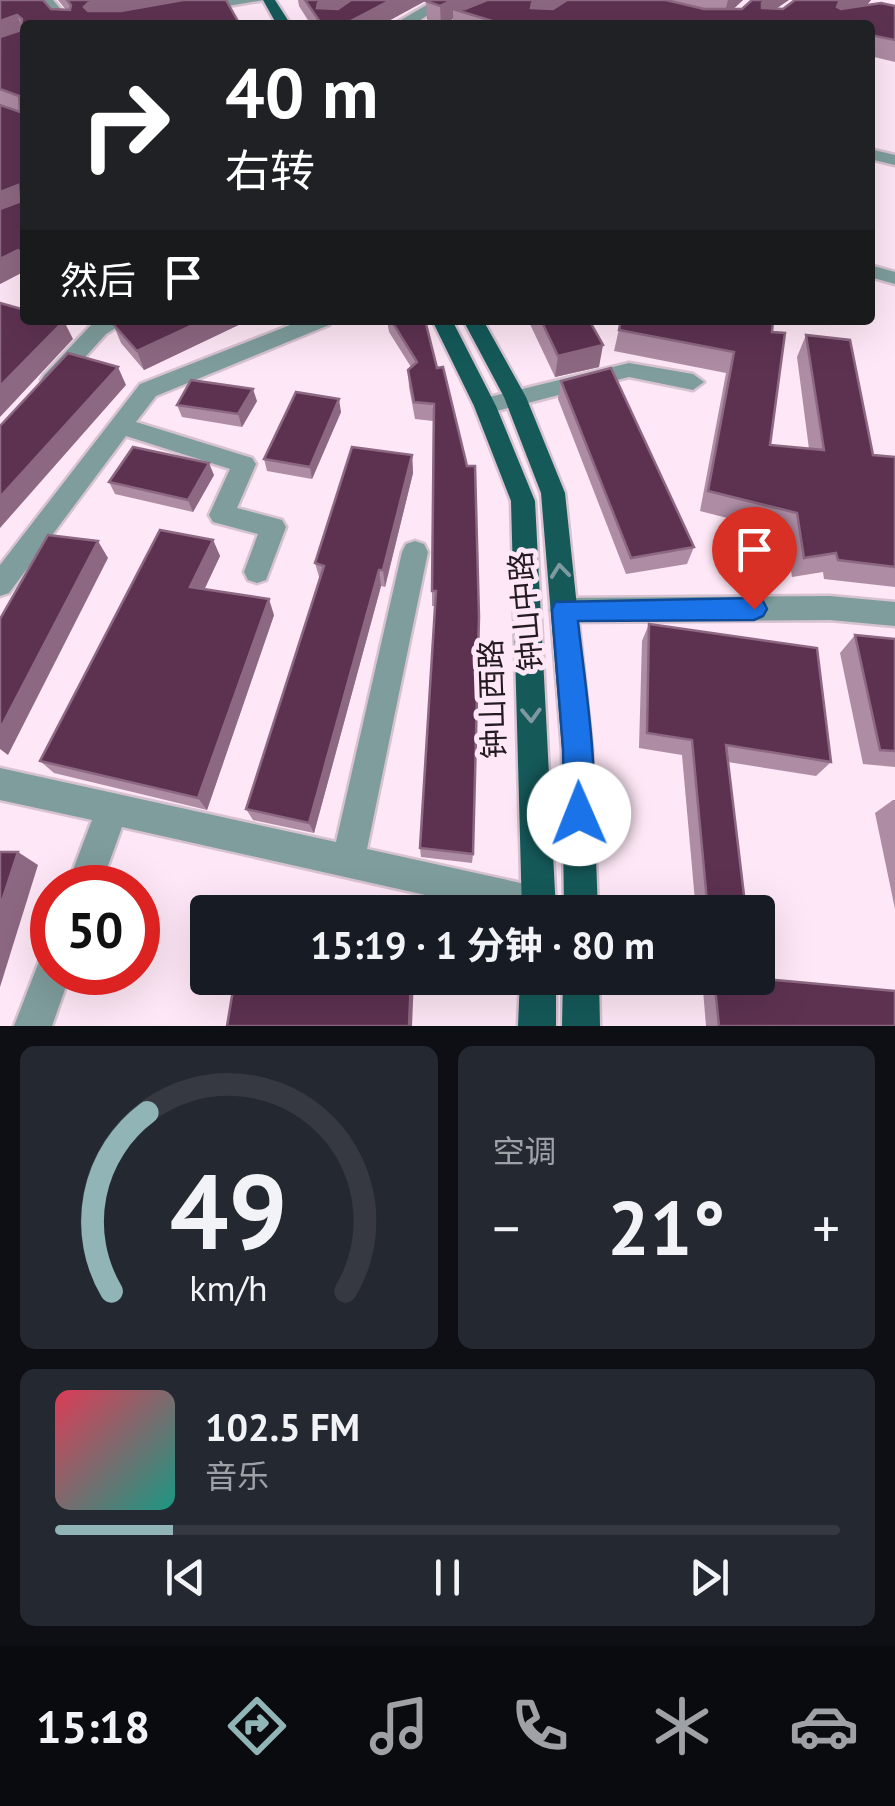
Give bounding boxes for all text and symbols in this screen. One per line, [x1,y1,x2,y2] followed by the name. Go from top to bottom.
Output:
[225,47,378,137] text: 40 m
[60,60,190,190] icon: right
[225,141,315,199] text: 右转
[156,250,211,305] icon: arrive
[60,255,136,304] text: 然后
[712,507,797,610] pin
[727,522,782,577] icon: arrive
[500,550,549,673] street label: 钟山中路
[550,562,572,578] one-way arrow
[470,638,513,760] street label: 钟山西路
[521,707,542,723] one-way arrow
[527,762,631,866] position arrow
[30,865,160,995] speed limit sign: 50
[310,920,655,969] text: 15:19 · 1 分钟 · 80 m
[493,1130,557,1172] text: 空调
[170,1143,288,1278] text: 49
[607,1179,725,1276] text: 21°
[493,1192,520,1263] text: −
[812,1192,840,1263] text: +
[190,1265,268,1311] text: km/h
[205,1402,360,1451] text: 102.5 FM
[205,1455,269,1497] text: 音乐
[158,1550,213,1605] icon: previous
[420,1550,475,1605] icon: pause
[682,1550,737,1605] icon: next
[222,1691,292,1761] icon: directions
[364,1691,434,1761] icon: music
[505,1691,575,1761] icon: phone
[647,1691,717,1761] icon: climate
[789,1691,859,1761] icon: car
[36,1697,150,1755] text: 15:18

